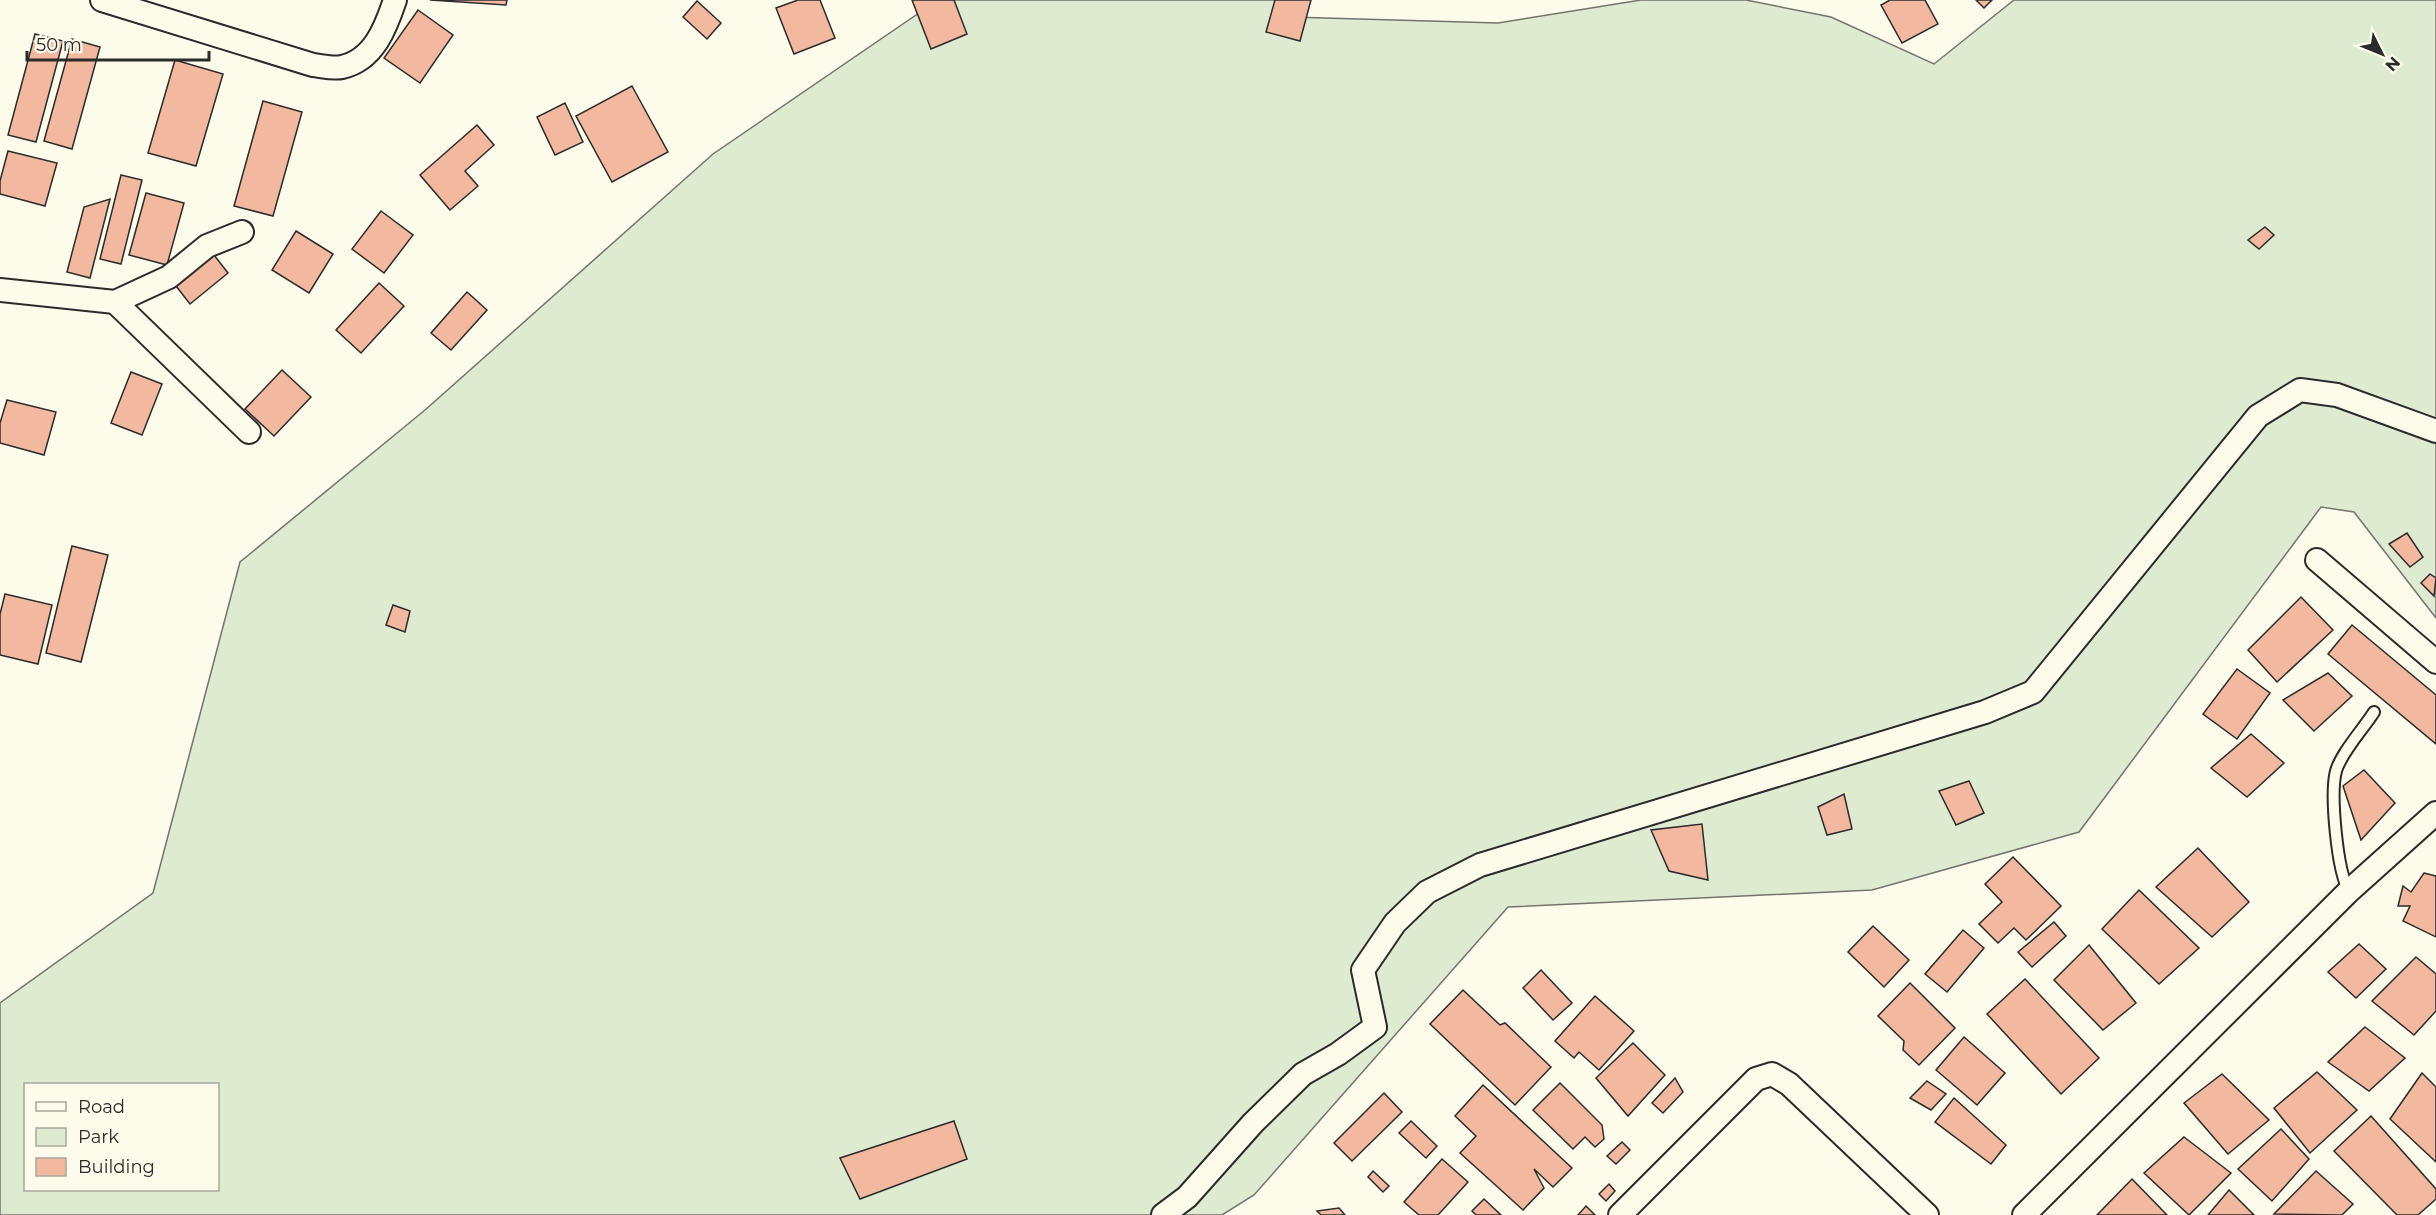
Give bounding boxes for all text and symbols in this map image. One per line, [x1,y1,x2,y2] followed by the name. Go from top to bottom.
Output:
[27,24,208,62] scale bar
[2352,24,2412,84] north arrow
[36,34,82,56] text: 50 m
[2381,53,2404,75] text: N
[24,1083,219,1191] legend
[78,1096,125,1118] text: Road
[78,1126,119,1148] text: Park
[78,1156,155,1178] text: Building

